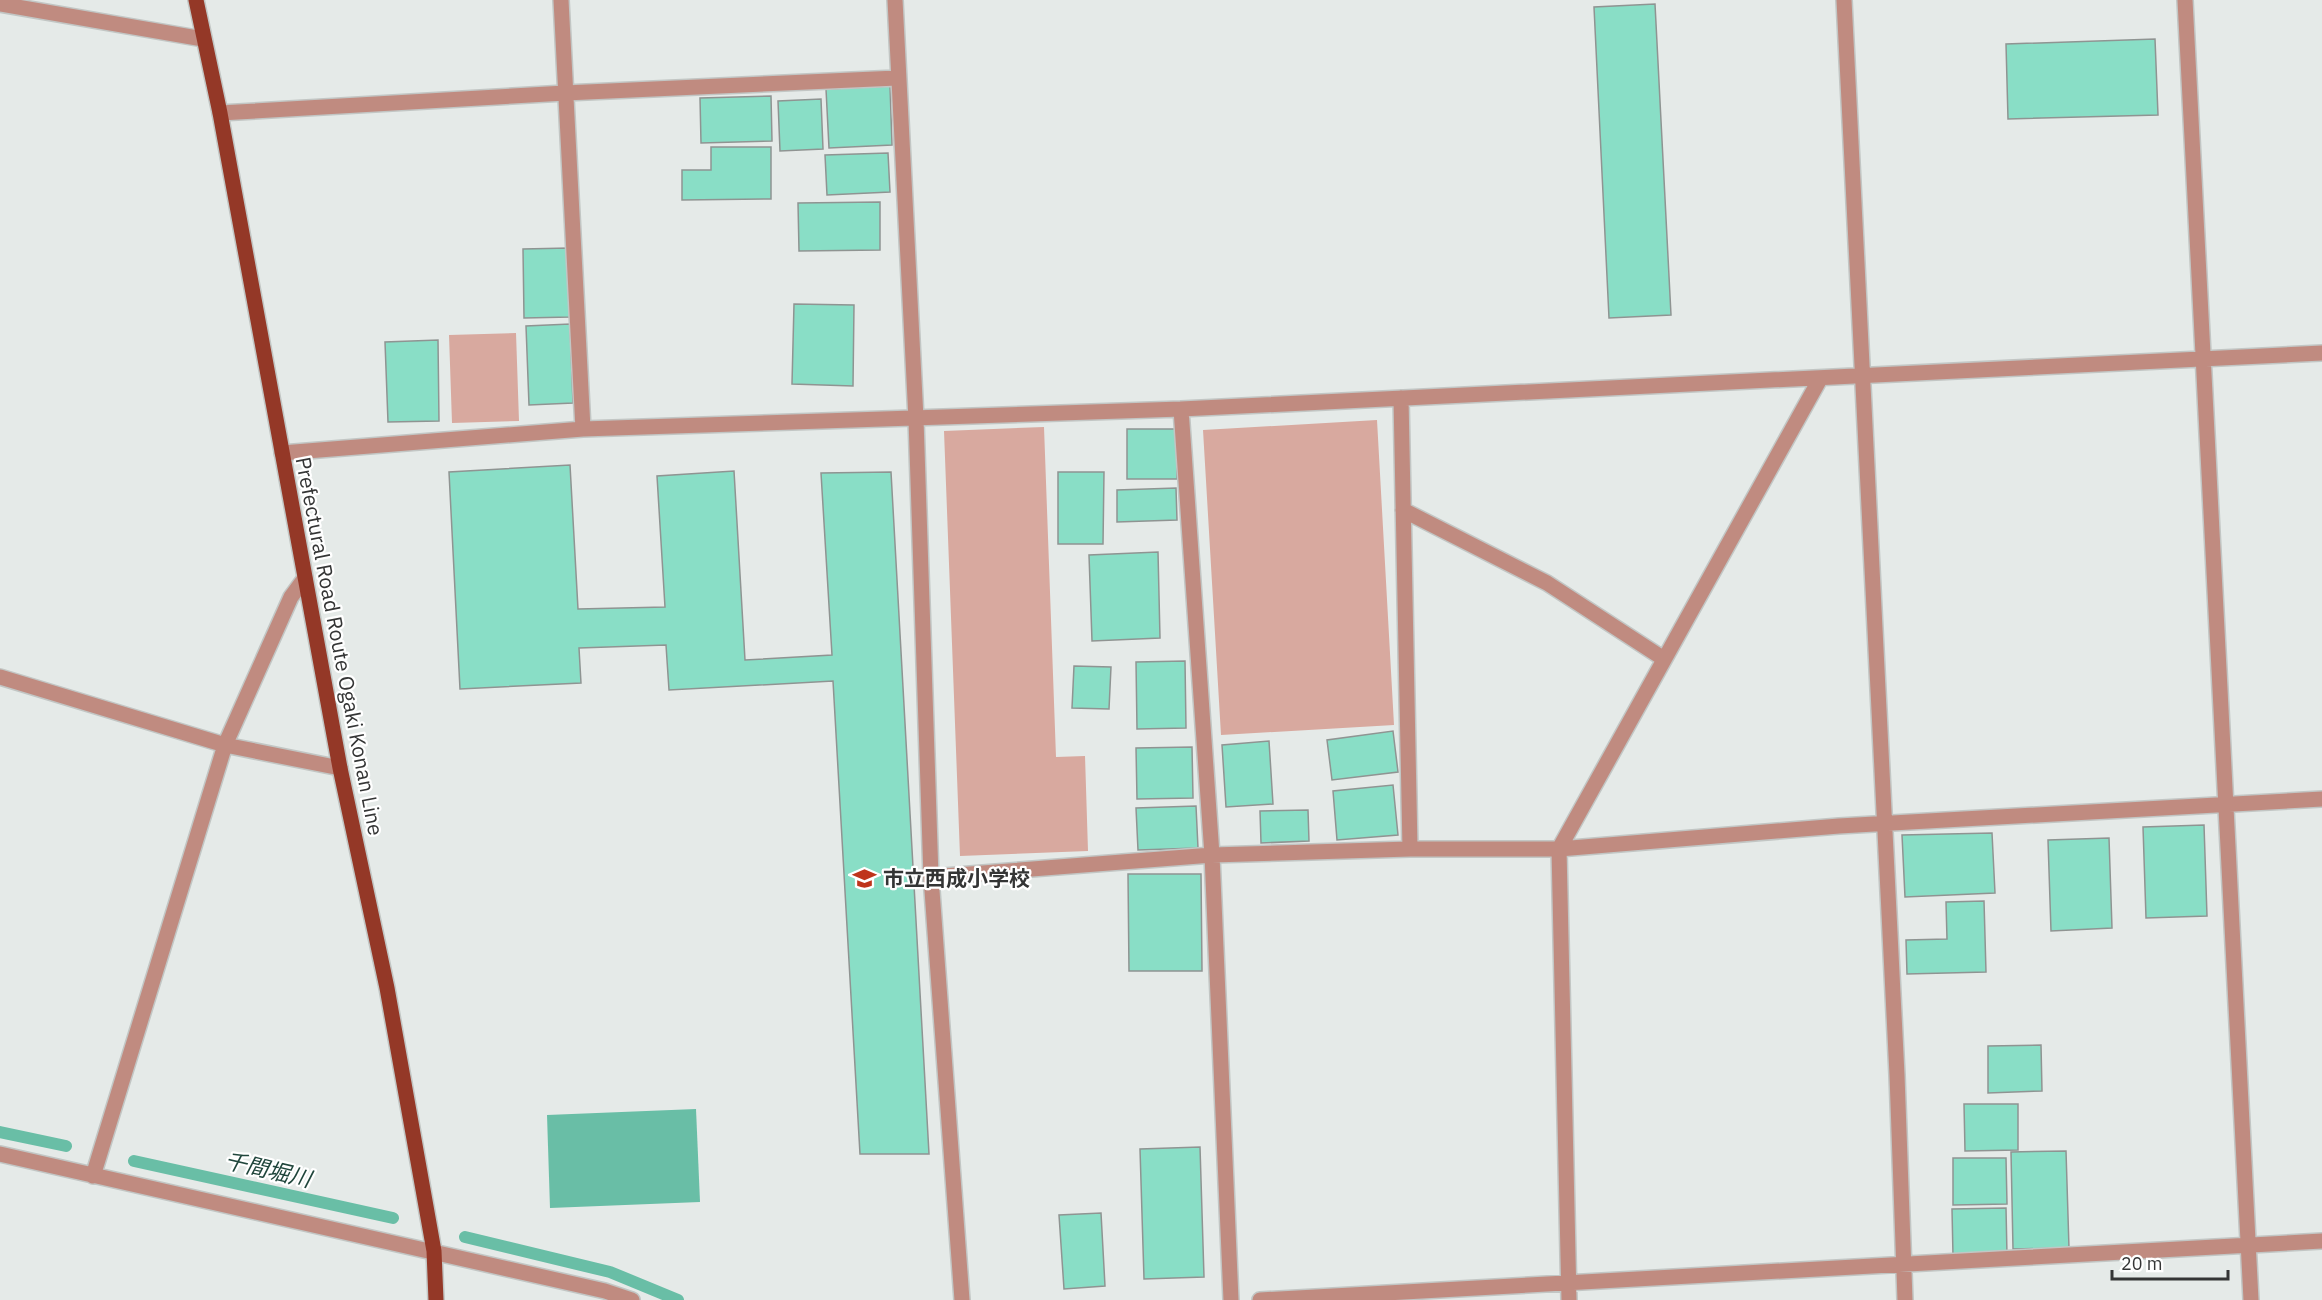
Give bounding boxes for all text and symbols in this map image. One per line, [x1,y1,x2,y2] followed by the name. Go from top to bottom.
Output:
[290,454,390,838] street label: Prefectural Road Route Ogaki Konan Line
[883,864,1030,892] place label: 市立西成小学校
[852,865,878,891] school or university icon: 市立西成小学校
[222,1145,316,1193] water label: 千間堀川
[2112,1243,2228,1281] scale bar
[2121,1252,2163,1275] text: 20 m

